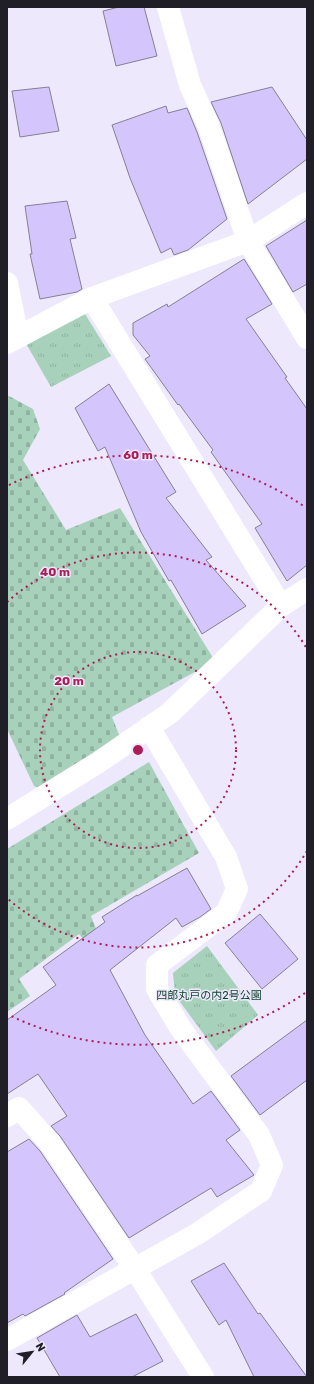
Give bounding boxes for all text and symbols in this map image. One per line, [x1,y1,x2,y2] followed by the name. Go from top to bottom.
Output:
[123,448,153,462] text: 60 m
[40,565,70,579] text: 40 m
[54,674,84,688] text: 20 m
[131,743,145,757] centre of rings
[156,989,262,1002] park label: 四郎丸戸の内2号公園
[12,1332,52,1372] north arrow
[33,1341,48,1354] text: N

